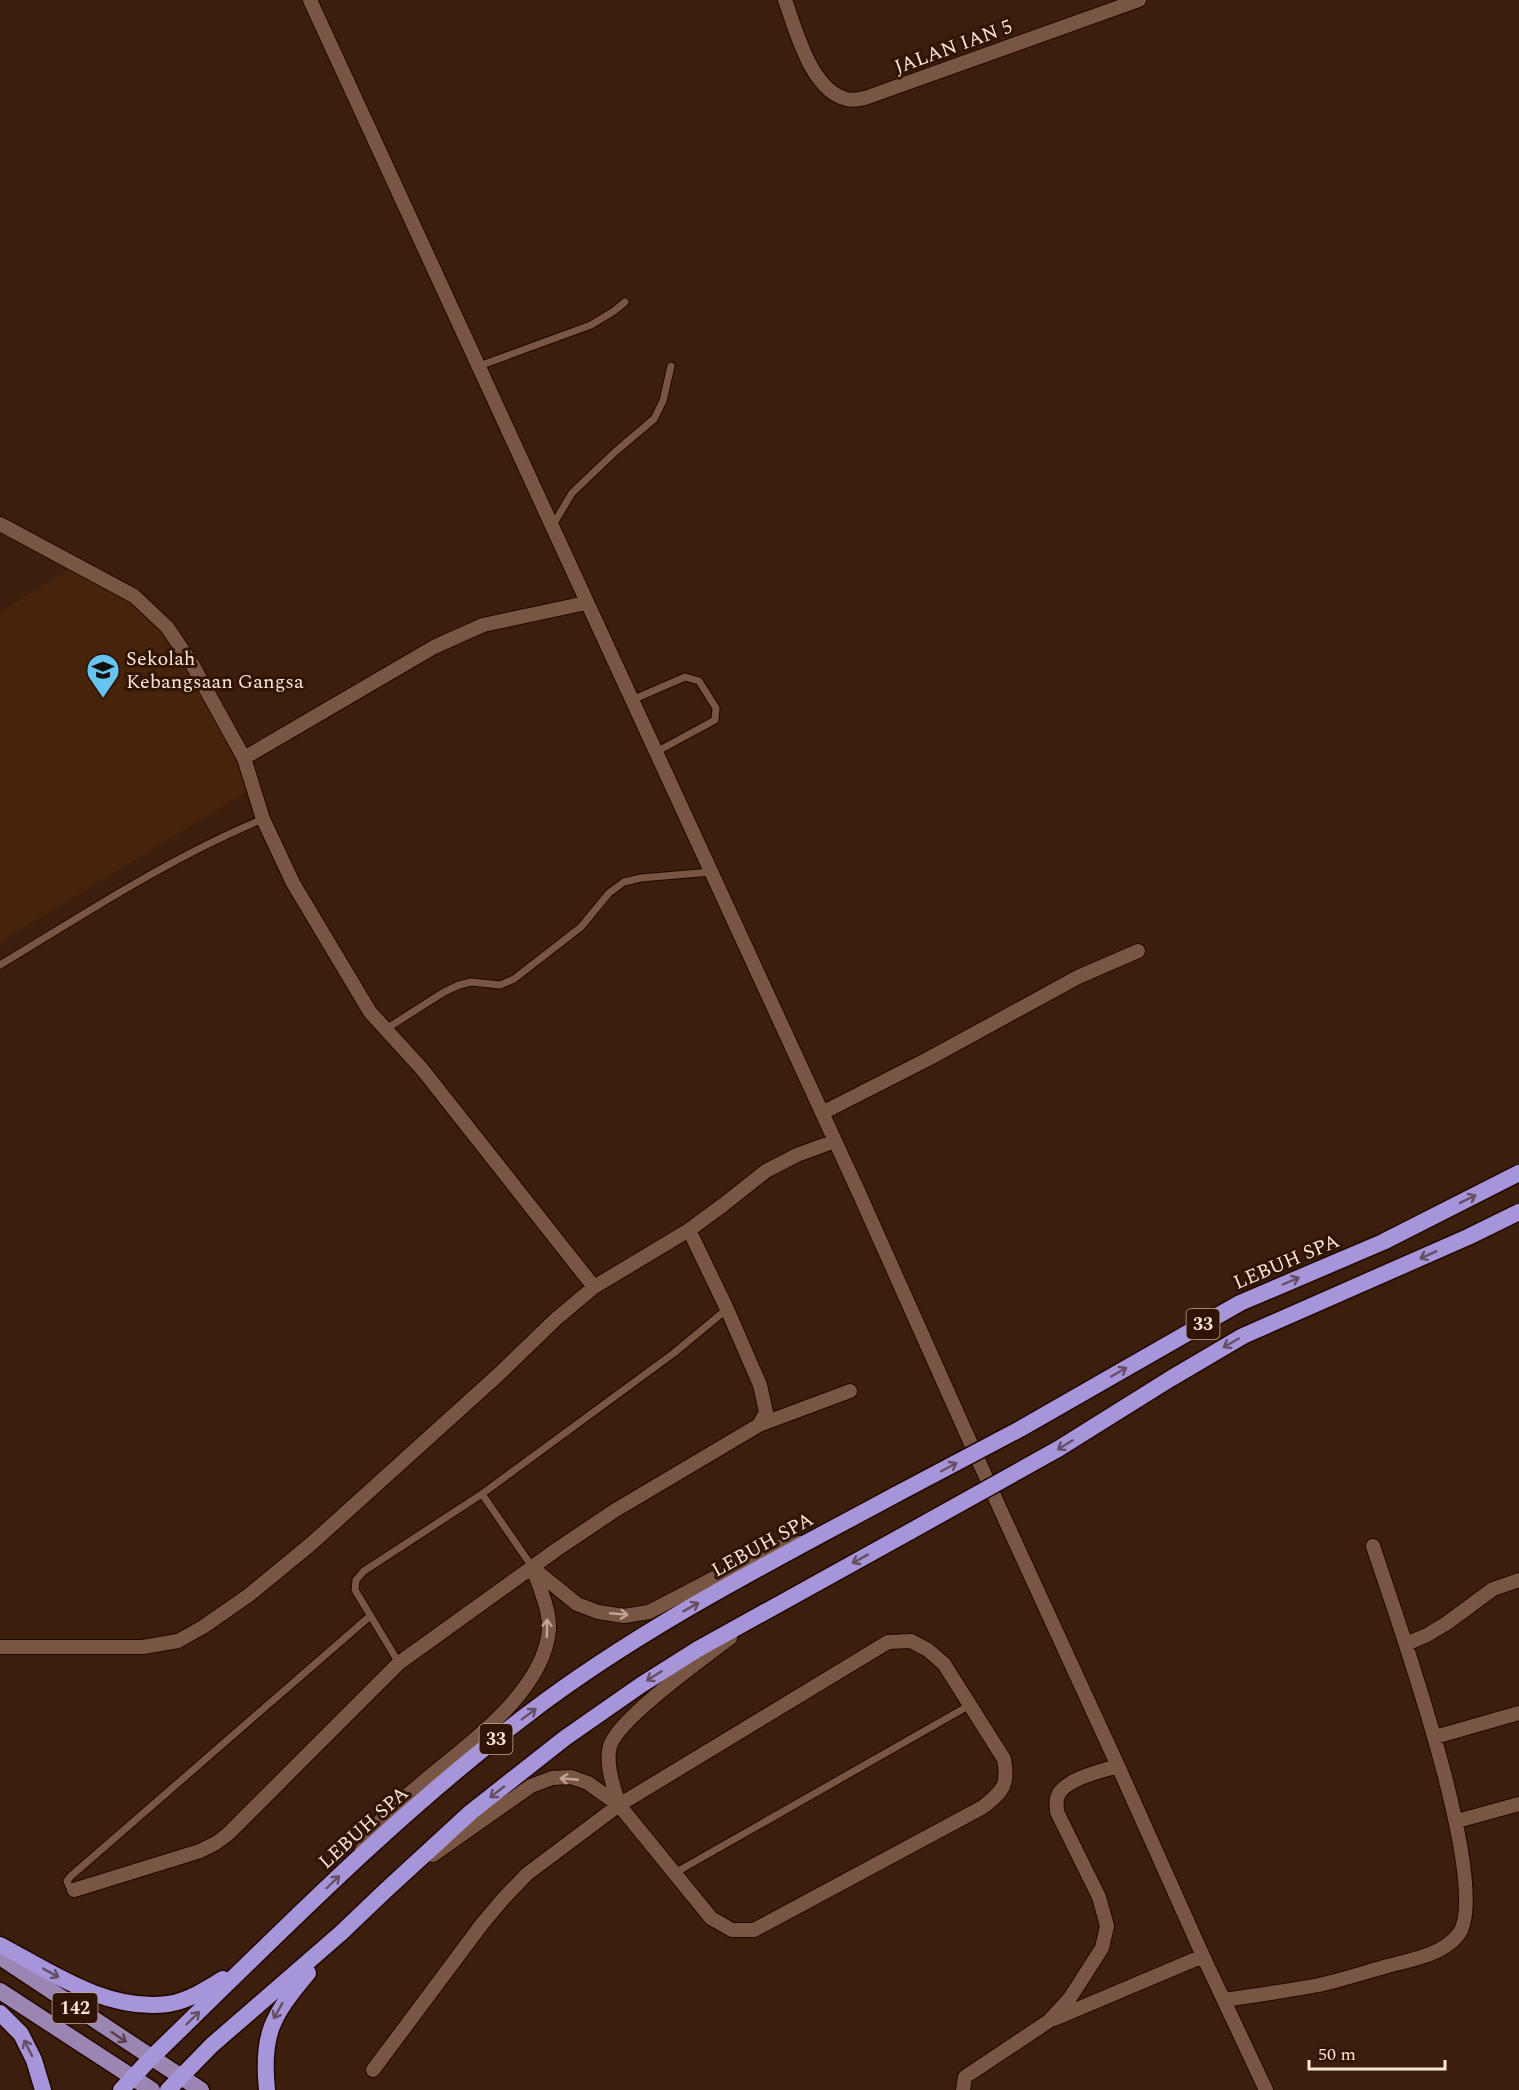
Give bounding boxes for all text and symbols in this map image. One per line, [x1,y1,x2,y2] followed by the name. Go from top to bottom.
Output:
[890,12,1017,82] street label: JALAN IAN 5
[126,644,304,697] place label: Sekolah Kebangsaan Gangsa
[85,652,121,699] school or university icon: Sekolah Kebangsaan Gangsa
[1458,1192,1476,1204] one-way arrow
[1229,1226,1344,1298] street label: LEBUH SPA
[1420,1250,1438,1261] one-way arrow
[1282,1275,1300,1286] one-way arrow
[1186,1309,1220,1339] road number: 33
[1223,1337,1240,1349] one-way arrow
[1110,1366,1127,1378] one-way arrow
[1057,1439,1074,1451] one-way arrow
[940,1461,957,1473] one-way arrow
[706,1505,819,1585] street label: LEBUH SPA
[852,1554,869,1566] one-way arrow
[682,1600,699,1612] one-way arrow
[608,1609,628,1620] one-way arrow
[541,1618,553,1638] one-way arrow
[646,1671,663,1683] one-way arrow
[520,1708,536,1720] one-way arrow
[480,1724,512,1754] road number: 33
[559,1773,579,1784] one-way arrow
[312,1779,415,1876] street label: LEBUH SPA
[489,1785,505,1798] one-way arrow
[326,1875,341,1889] one-way arrow
[43,1967,60,1979] one-way arrow
[52,1993,98,2023] road number: 142
[272,2002,284,2019] one-way arrow
[185,2010,200,2025] one-way arrow
[110,2030,127,2043] one-way arrow
[1309,2033,1446,2071] scale bar
[22,2040,34,2057] one-way arrow
[1318,2041,1356,2068] text: 50 m

